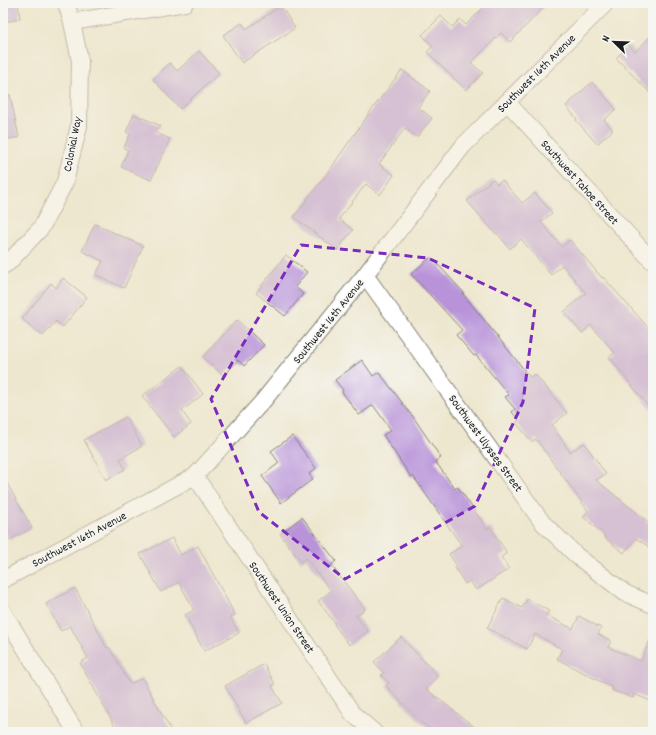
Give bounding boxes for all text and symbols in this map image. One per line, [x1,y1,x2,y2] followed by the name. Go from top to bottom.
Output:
[594,22,634,62] north arrow
[494,31,580,117] street label: Southwest 16th Avenue
[598,33,615,45] text: N
[60,114,87,173] street label: Colonial Way
[536,137,622,230] street label: Southwest Tahoe Street
[290,276,369,368] street label: Southwest 16th Avenue
[444,392,526,497] street label: Southwest Ulysses Street
[29,508,130,572] street label: Southwest 16th Avenue
[244,559,318,658] street label: Southwest Union Street

